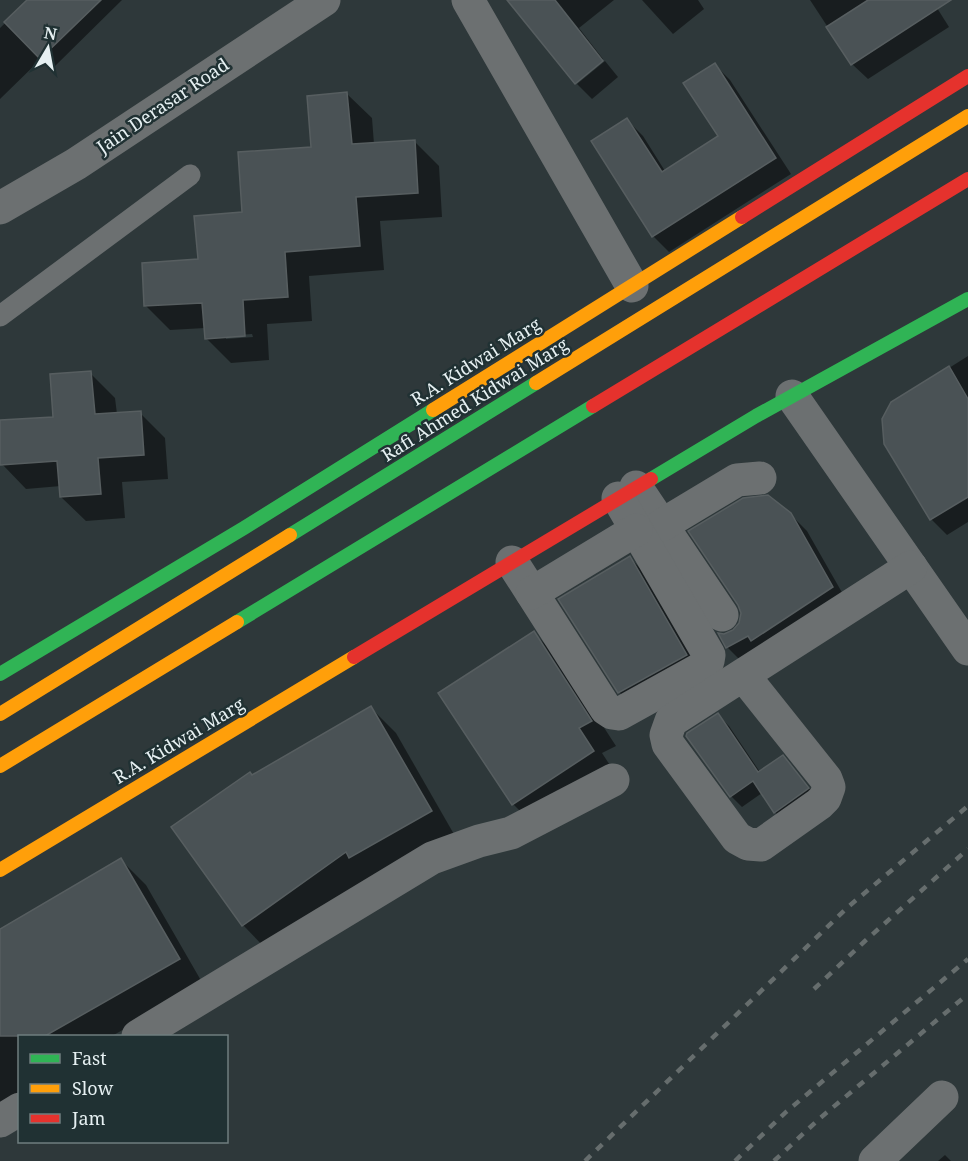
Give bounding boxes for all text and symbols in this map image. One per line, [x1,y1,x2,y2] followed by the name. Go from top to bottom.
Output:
[18,18,78,78] north arrow
[42,21,59,45] text: N
[91,52,233,159] street label: Jain Derasar Road
[406,311,545,411] street label: R.A. Kidwai Marg
[377,332,573,466] street label: Rafi Ahmed Kidwai Marg
[109,691,249,789] street label: R.A. Kidwai Marg
[18,1035,228,1143] legend
[72,1046,107,1070] text: Fast
[72,1076,114,1100] text: Slow
[71,1106,106,1130] text: Jam

